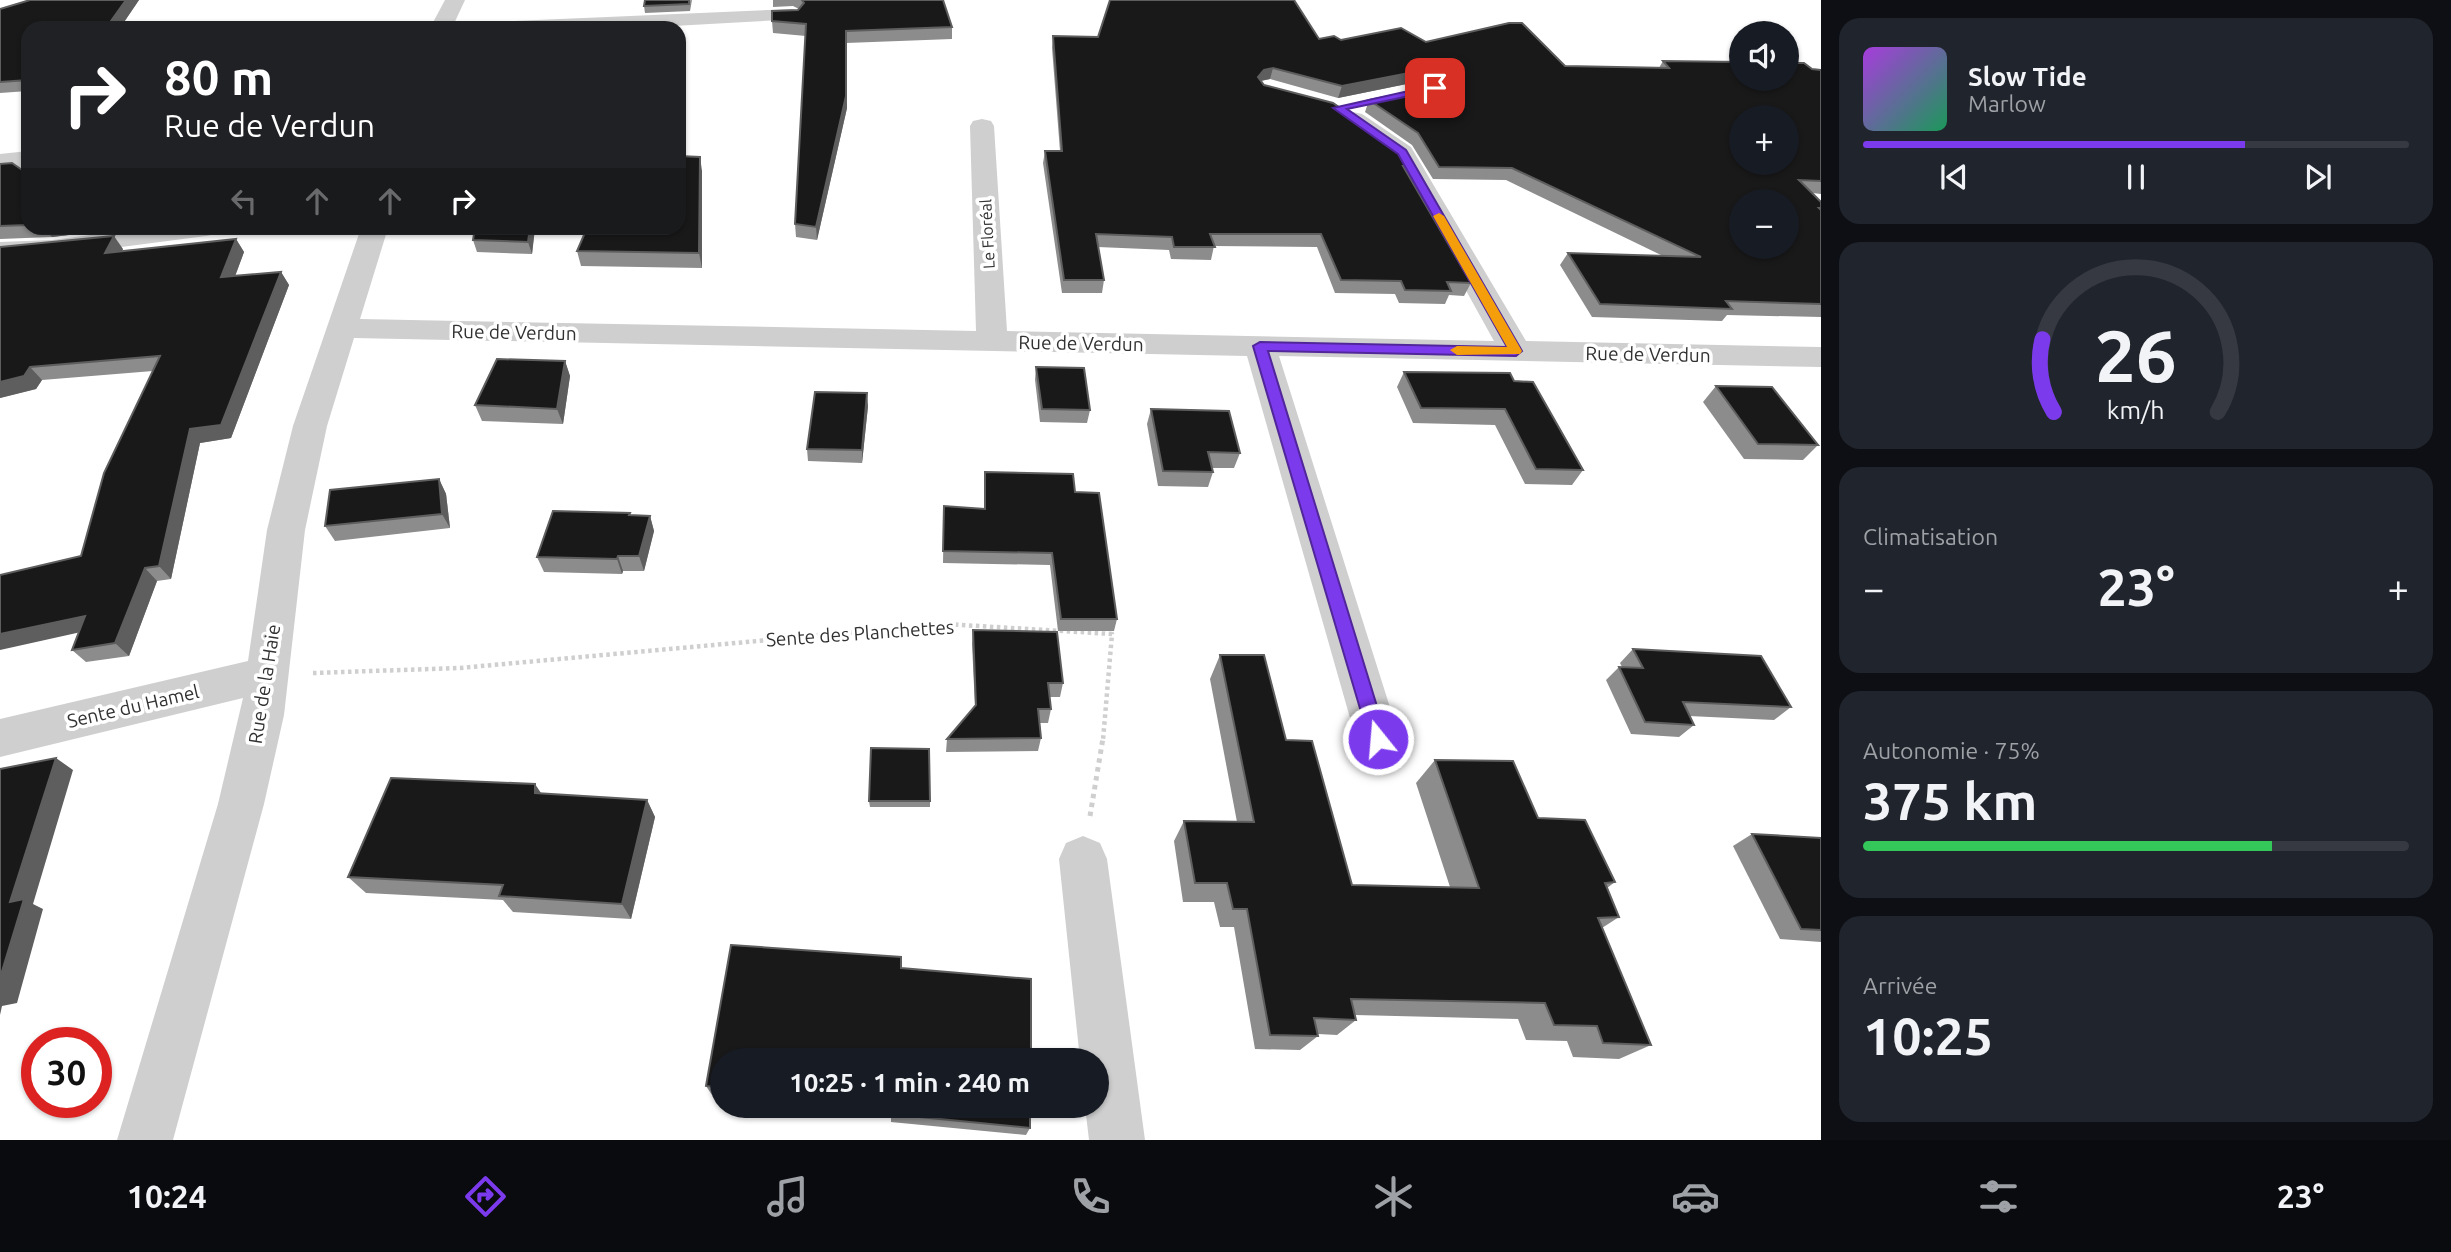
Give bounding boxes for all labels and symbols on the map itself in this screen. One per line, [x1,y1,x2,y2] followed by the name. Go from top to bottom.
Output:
[1405,58,1465,118] pin
[976,199,998,269] street label: Le Floréal
[451,320,577,344] street label: Rue de Verdun
[1018,331,1144,355] street label: Rue de Verdun
[1585,342,1711,366] street label: Rue de Verdun
[765,615,955,651] street label: Sente des Planchettes
[244,623,284,745] street label: Rue de la Haie
[65,680,201,732] street label: Sente du Hamel
[1341,702,1415,776] position arrow
[21,1027,112,1118] speed limit sign: 30

